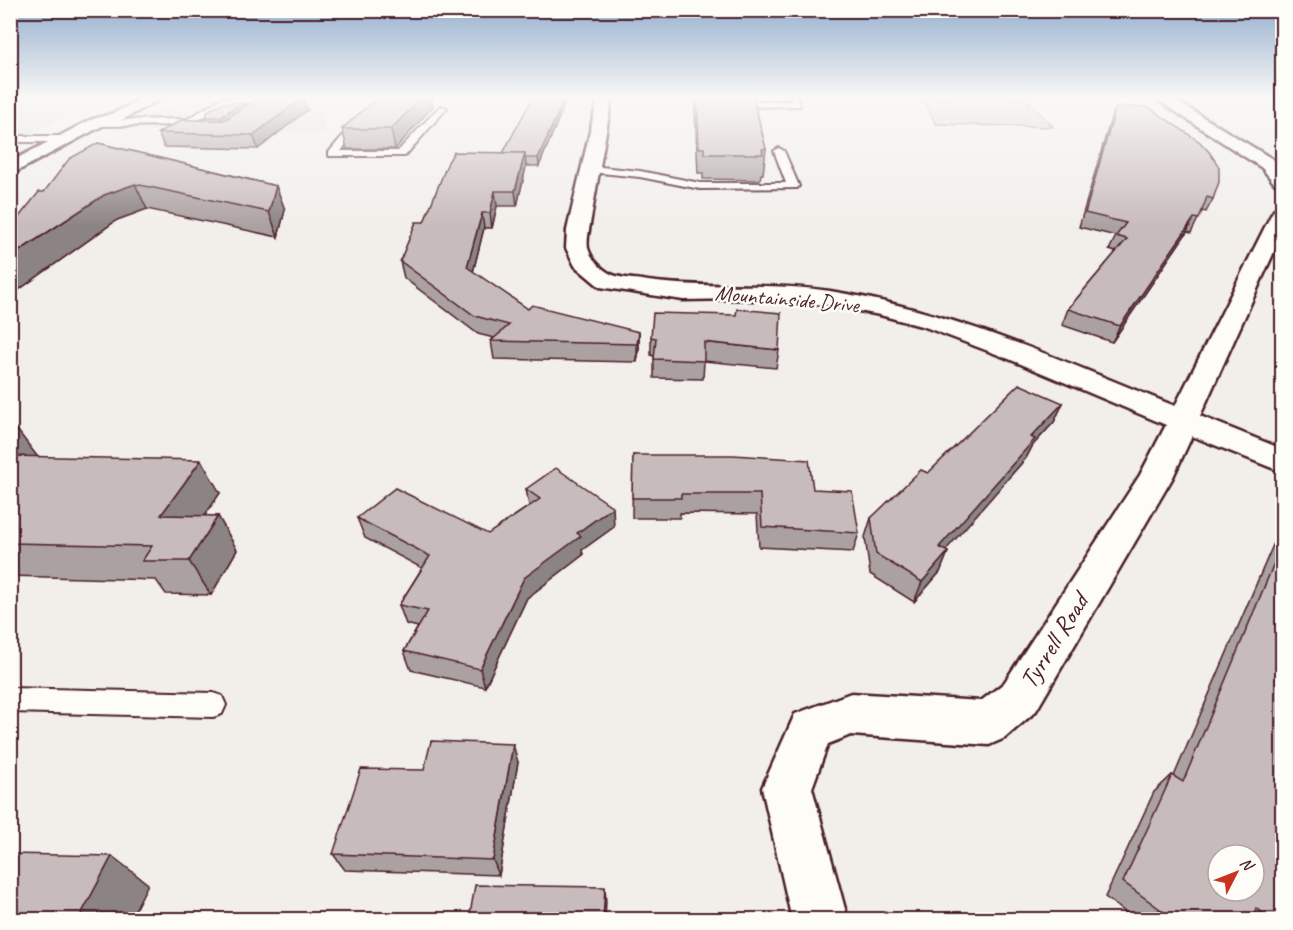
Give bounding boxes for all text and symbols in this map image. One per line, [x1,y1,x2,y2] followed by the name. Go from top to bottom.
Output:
[714,279,862,319] street label: Mountainside Drive
[1012,584,1098,695] street label: Tyrrell Road
[1206,843,1266,903] north arrow
[1236,853,1259,876] text: N

